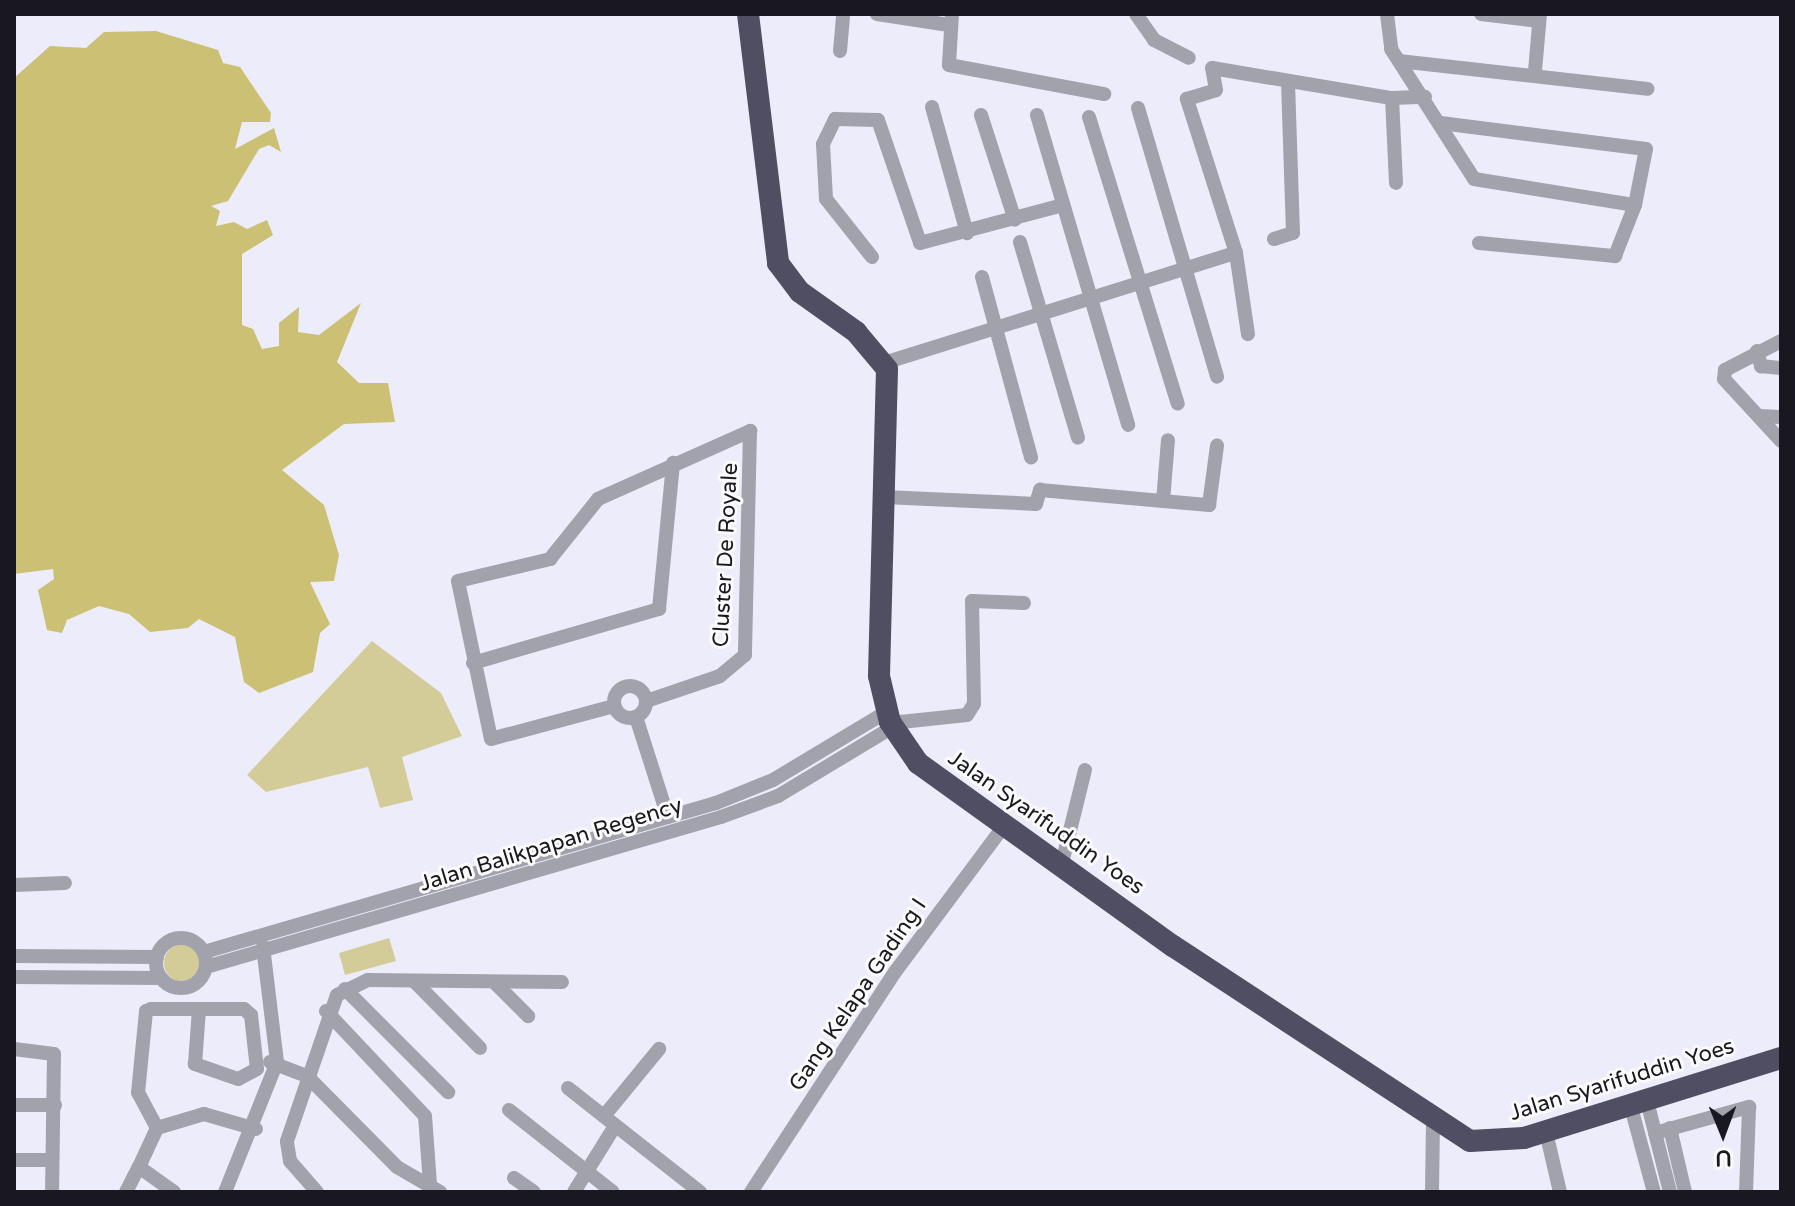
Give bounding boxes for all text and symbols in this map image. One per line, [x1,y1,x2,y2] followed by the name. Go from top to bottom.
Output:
[708,462,744,648] street label: Cluster De Royale
[943,745,1149,901] street label: Jalan Syarifuddin Yoes
[417,792,685,898] street label: Jalan Balikpapan Regency
[784,894,932,1096] street label: Gang Kelapa Gading I
[1507,1033,1737,1127] street label: Jalan Syarifuddin Yoes
[1683,1094,1763,1174] north arrow
[1715,1145,1732,1171] text: U

